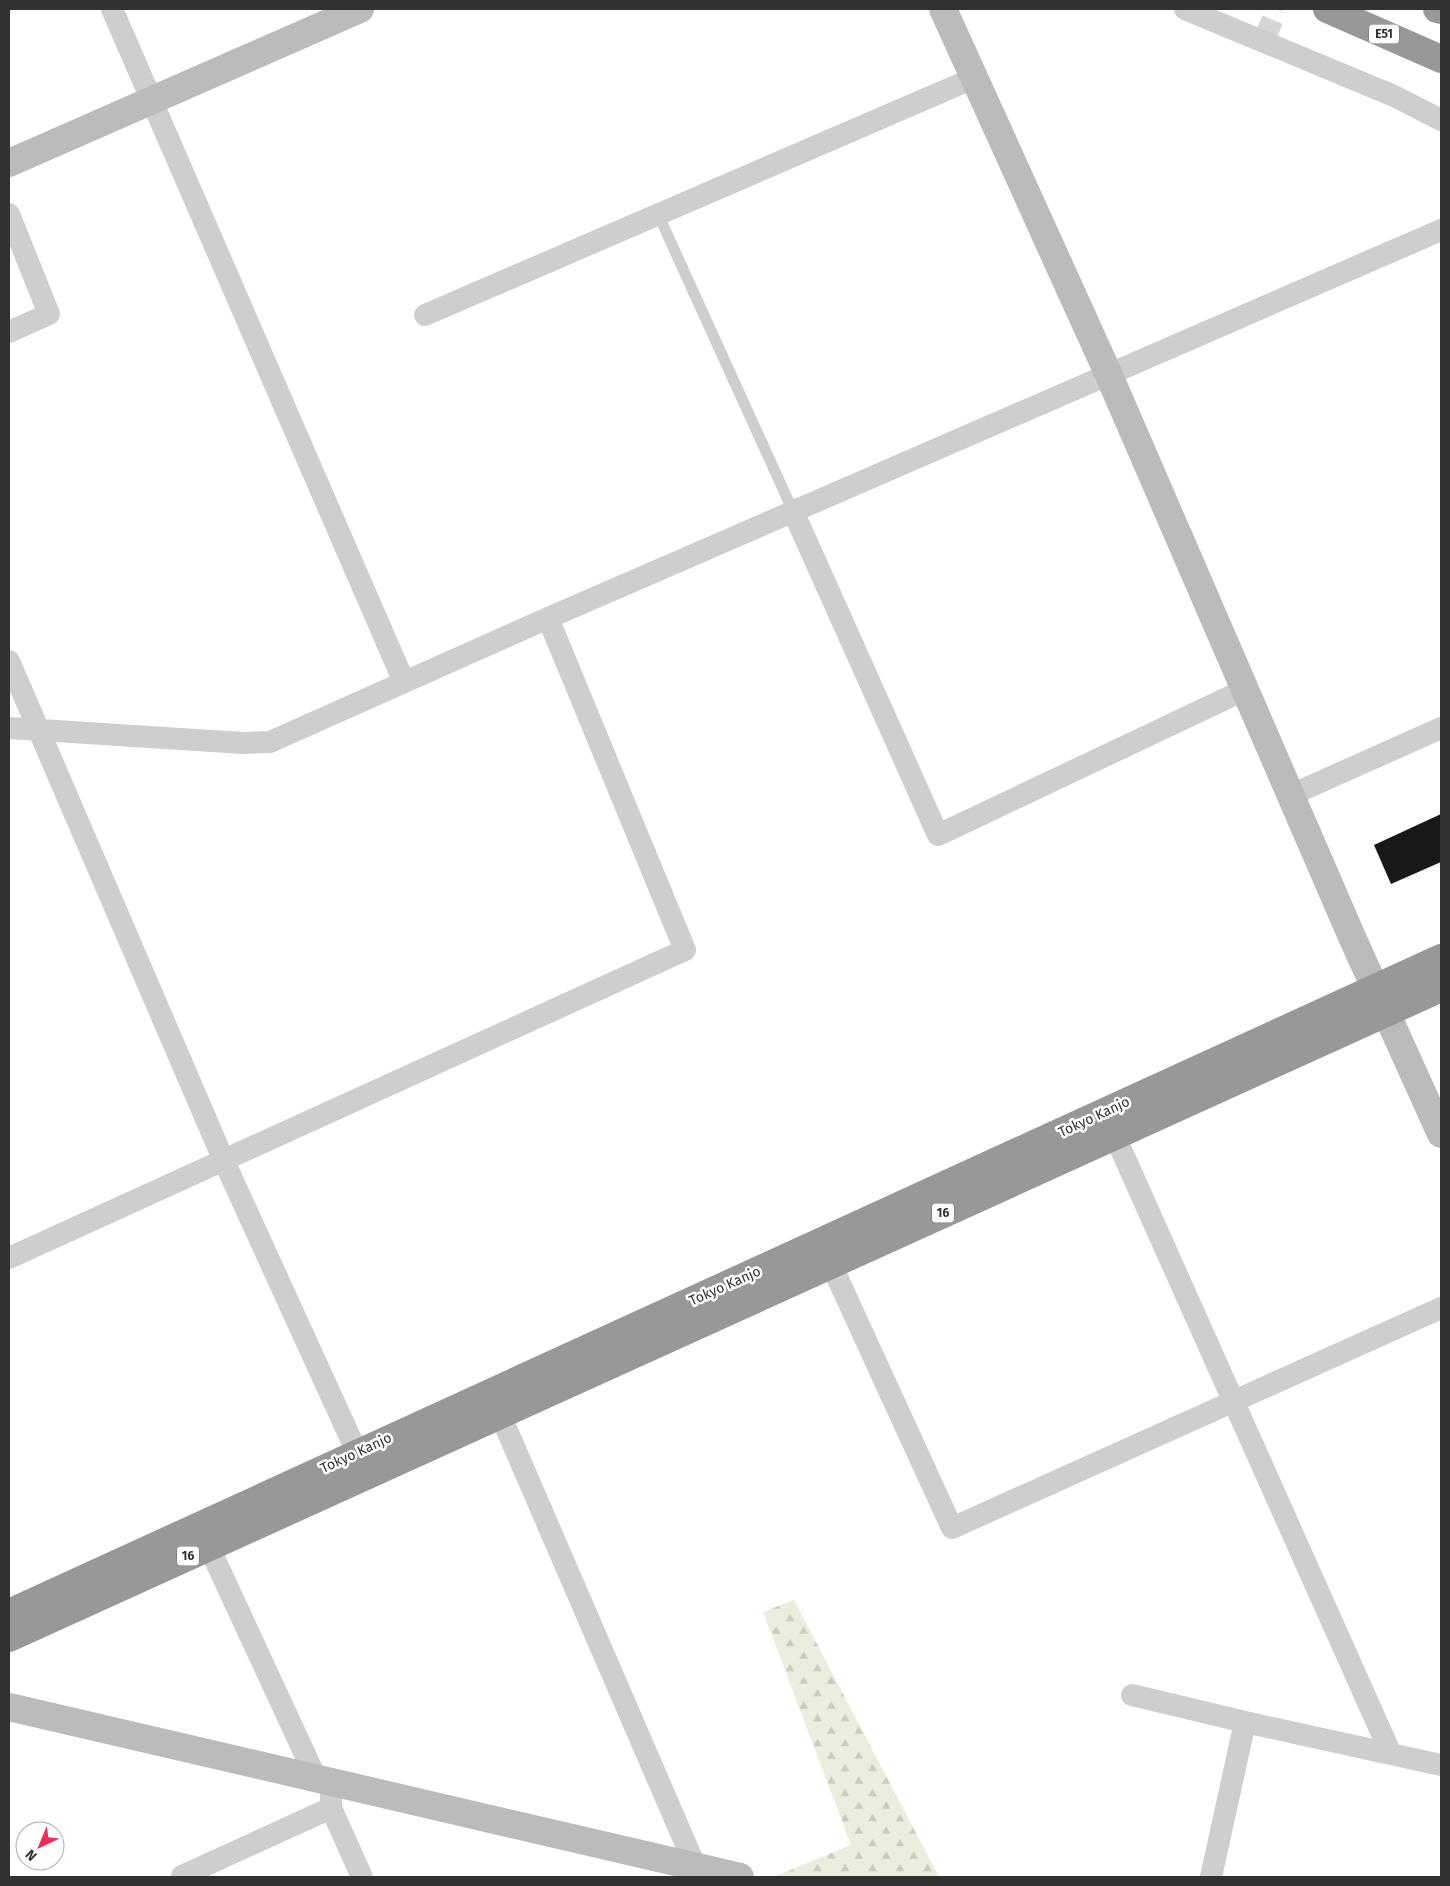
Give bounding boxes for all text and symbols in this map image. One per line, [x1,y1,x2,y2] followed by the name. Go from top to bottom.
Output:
[1369,24,1399,44] road number: E51
[1056,1093,1132,1141] street label: Tokyo Kanjo
[932,1204,954,1222] road number: 16
[687,1263,763,1309] street label: Tokyo Kanjo
[318,1429,394,1477] street label: Tokyo Kanjo
[177,1546,199,1565] road number: 16
[15,1821,65,1871] north arrow
[22,1846,41,1864] text: N

